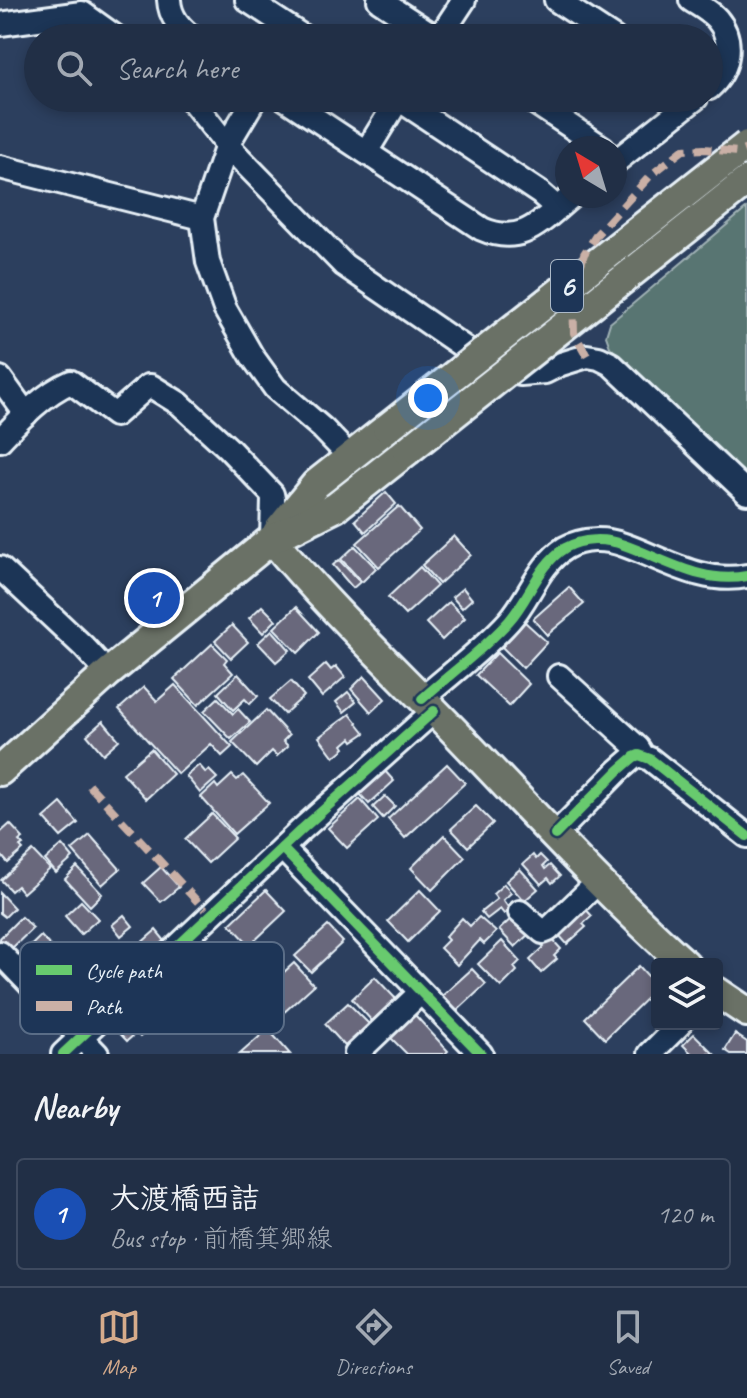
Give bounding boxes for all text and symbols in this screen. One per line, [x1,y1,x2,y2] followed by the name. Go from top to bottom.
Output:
[24,24,723,112] search box
[52,46,96,90] icon: search
[116,49,238,87] text: Search here
[555,136,627,208] north arrow
[551,260,583,312] road number: 6
[408,378,448,418] your location
[128,568,180,628] pin: 1
[20,942,284,1034] legend
[86,957,163,985] text: Cycle path
[651,958,723,1030] map controls
[651,958,723,1030] button: layers
[86,993,123,1021] text: Path
[32,1085,118,1128] text: Nearby
[110,1179,260,1217] text: 大渡橋西詰
[54,1198,66,1231] text: 1
[657,1198,713,1231] text: 120 m
[110,1222,332,1255] text: Bus stop · 前橋箕郷線
[97,1305,141,1381] tab: Map
[335,1305,412,1381] tab: Directions
[606,1305,650,1381] tab: Saved

